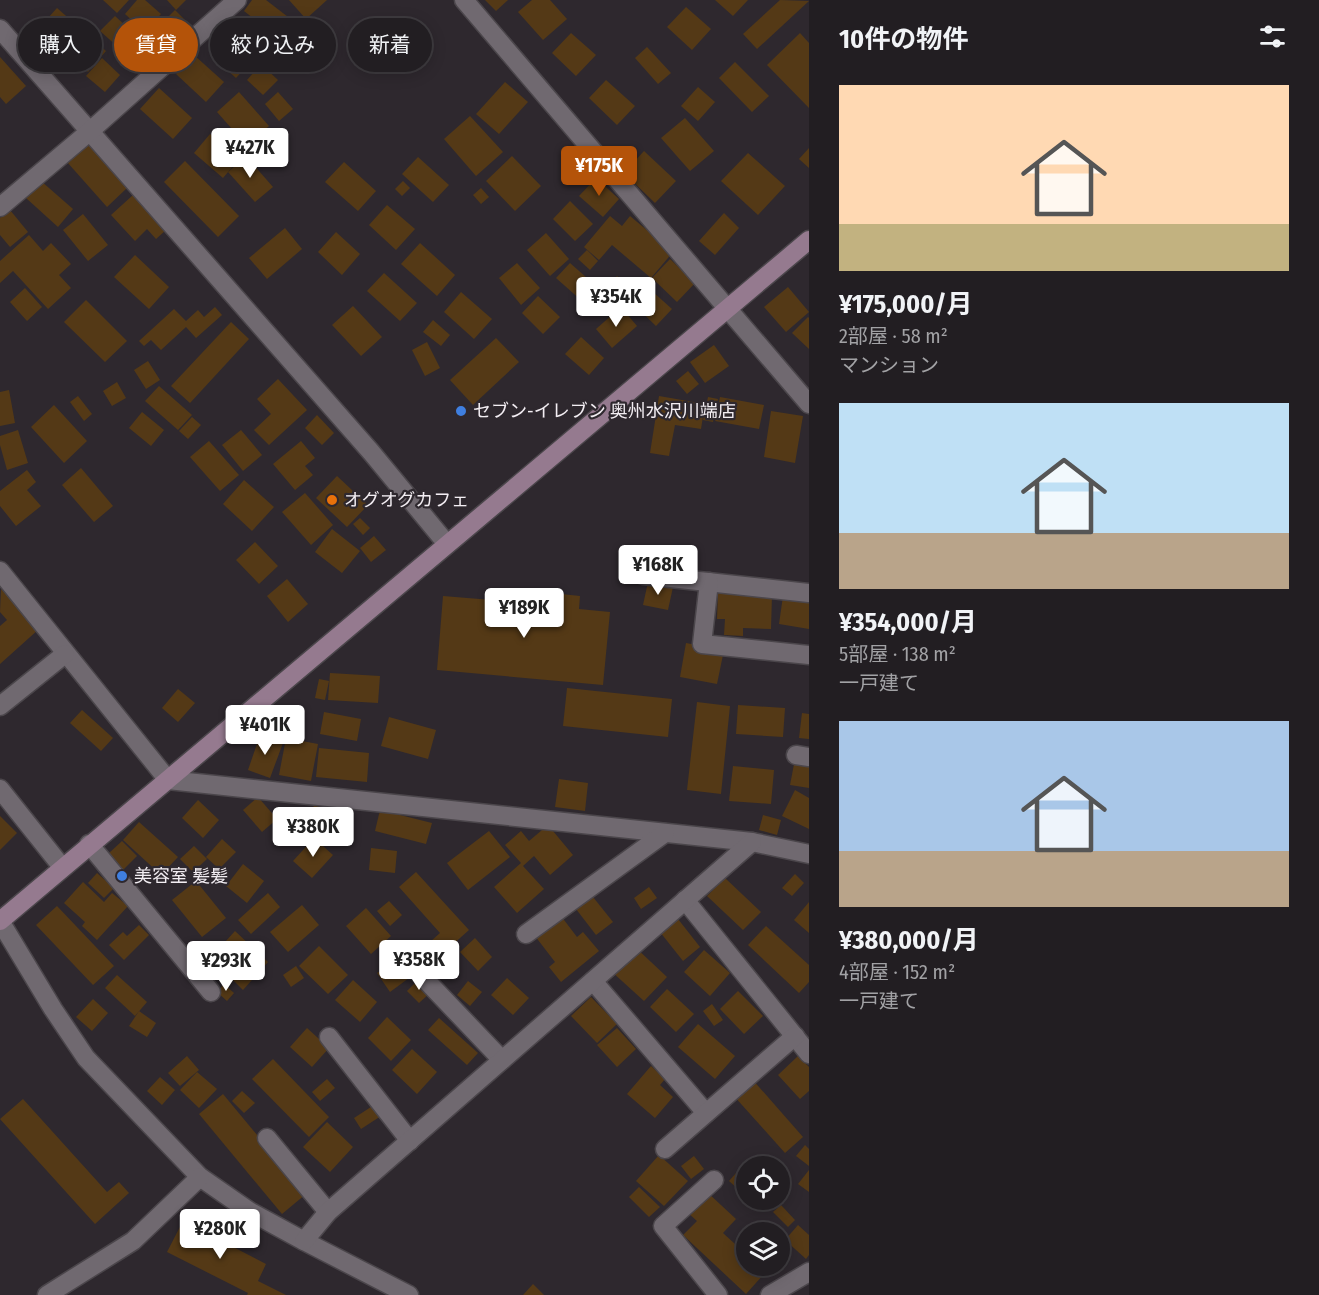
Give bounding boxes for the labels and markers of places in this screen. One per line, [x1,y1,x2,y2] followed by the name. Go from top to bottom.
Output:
[208,128,292,179] pin: ¥427K
[557,146,641,197] pin: ¥175K
[574,277,658,328] pin: ¥354K
[473,400,736,422] place label: セブン-イレブン 奥州水沢川端店
[454,404,468,418] marker: セブン-イレブン 奥州水沢川端店
[344,489,469,511] place label: オグオグカフェ
[325,493,339,507] marker: オグオグカフェ
[616,545,700,596] pin: ¥168K
[482,588,566,639] pin: ¥189K
[223,705,307,756] pin: ¥401K
[271,807,355,858] pin: ¥380K
[134,865,228,887] place label: 美容室 髪髪
[115,869,129,883] marker: 美容室 髪髪
[377,940,461,991] pin: ¥358K
[184,941,268,992] pin: ¥293K
[178,1209,262,1260] pin: ¥280K

